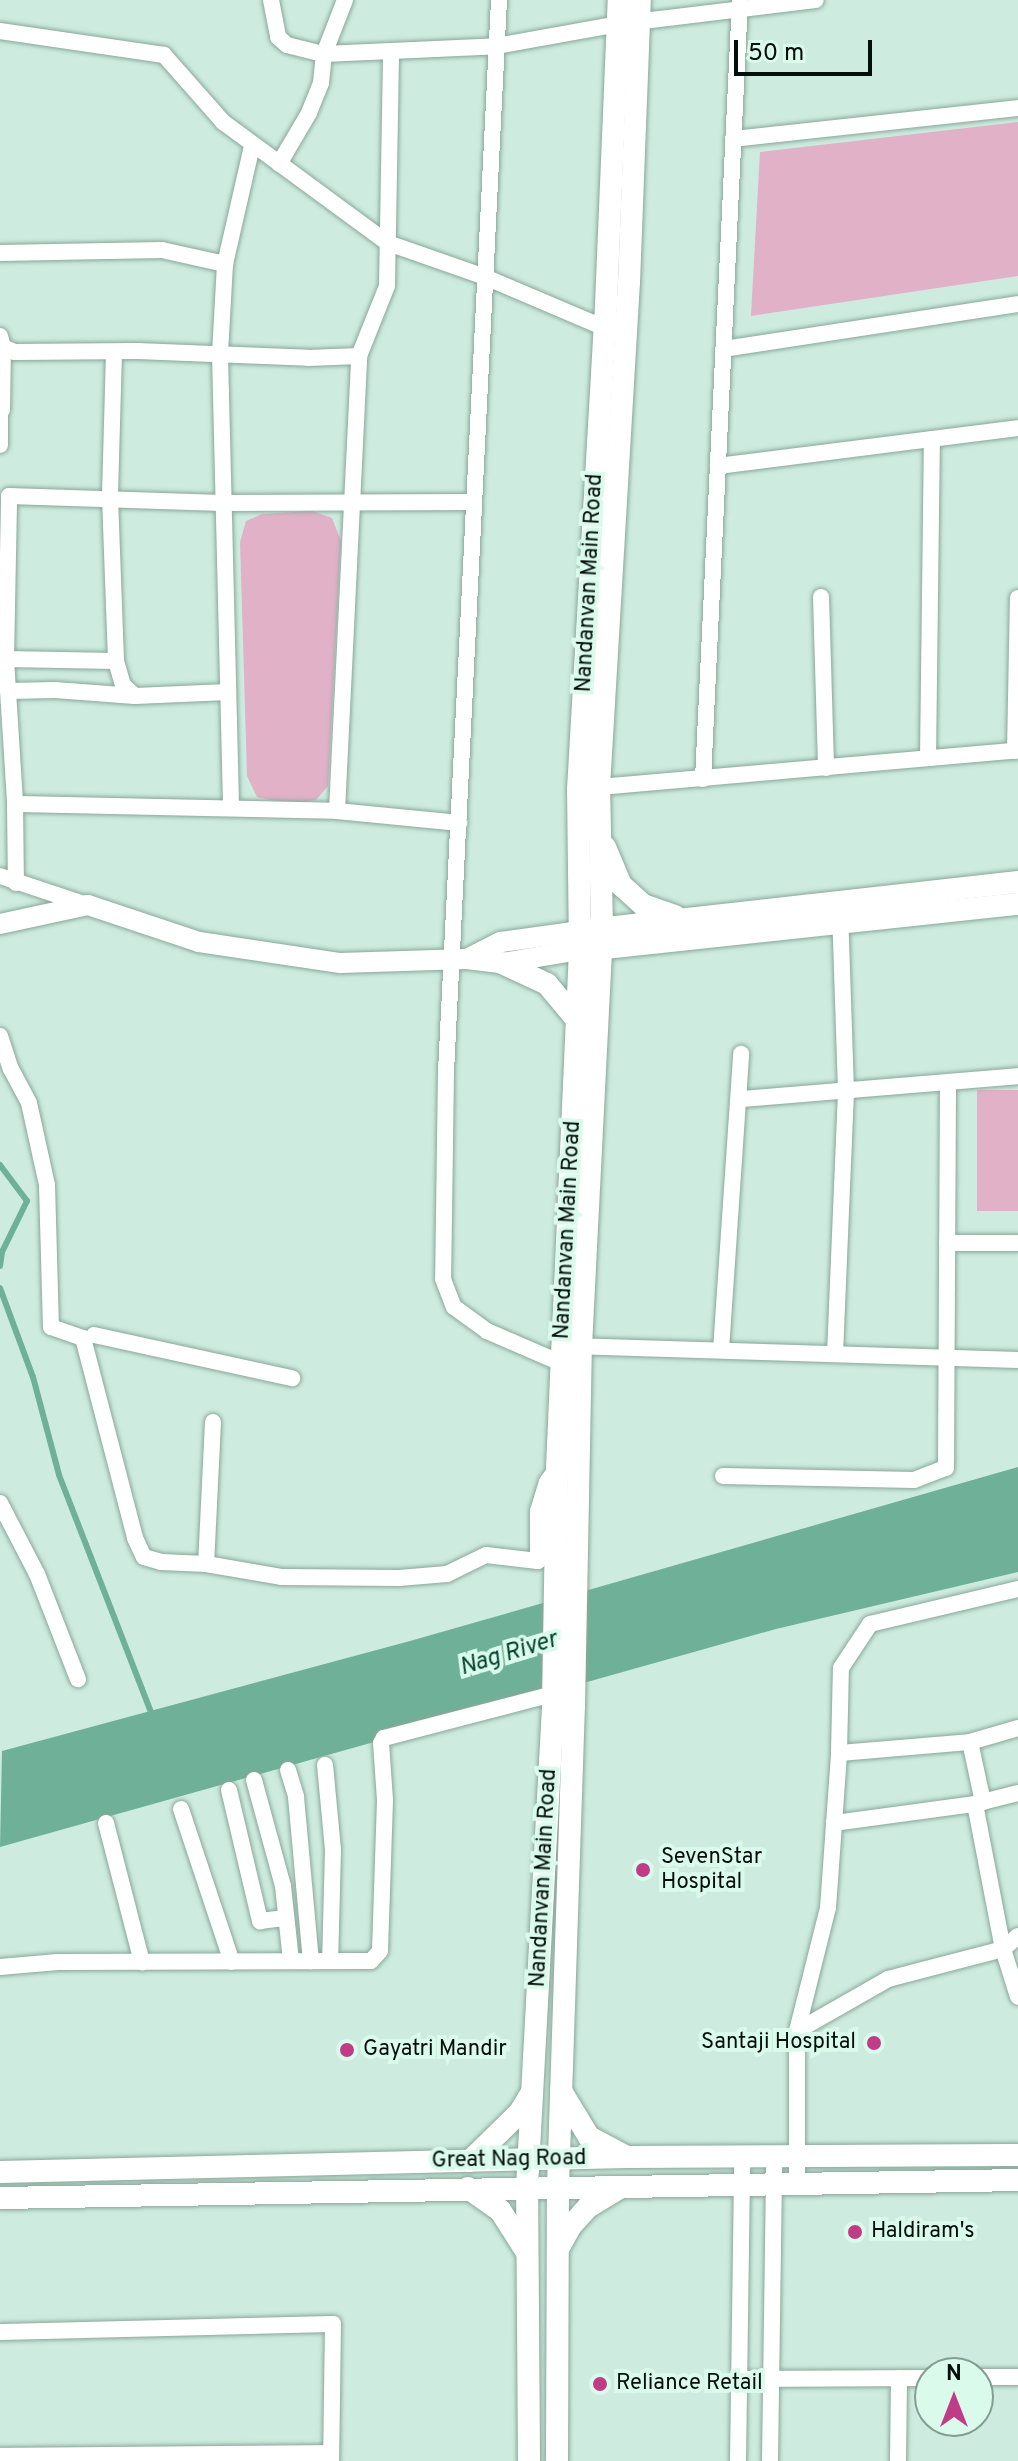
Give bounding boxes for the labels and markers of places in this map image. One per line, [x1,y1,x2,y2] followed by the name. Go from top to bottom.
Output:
[661,1844,762,1896] place label: SevenStar Hospital
[632,1859,654,1881] marker: SevenStar Hospital
[701,2030,856,2056] place label: Santaji Hospital
[863,2032,885,2054] marker: Santaji Hospital
[363,2037,507,2063] place label: Gayatri Mandir
[338,2041,356,2059] marker: Gayatri Mandir
[871,2219,975,2245] place label: Haldiram's
[846,2223,864,2241] marker: Haldiram's
[616,2371,763,2397] place label: Reliance Retail
[591,2375,609,2393] marker: Reliance Retail

